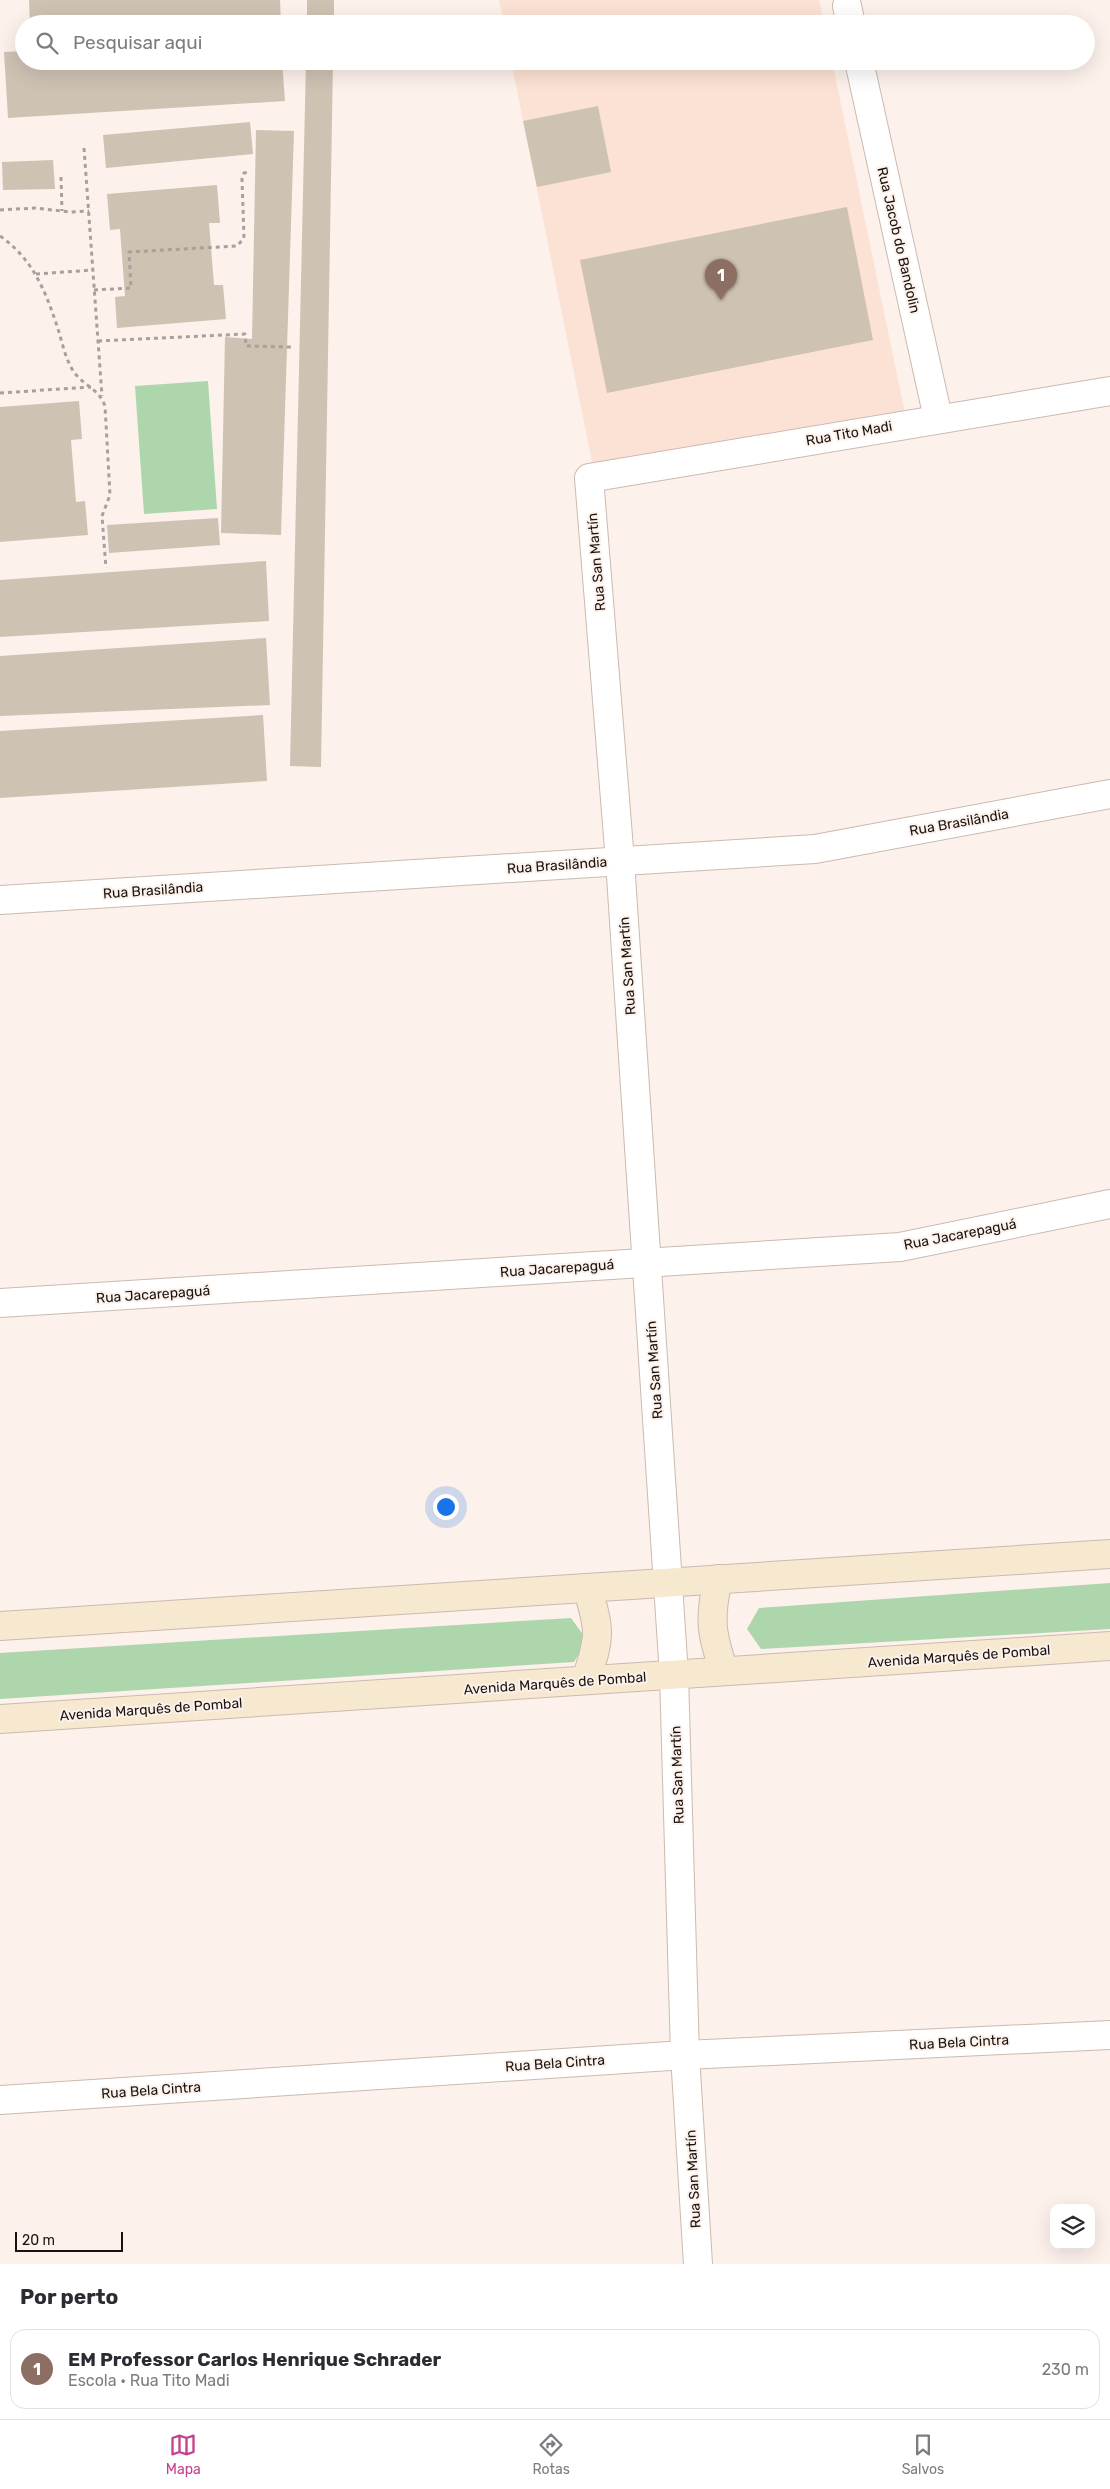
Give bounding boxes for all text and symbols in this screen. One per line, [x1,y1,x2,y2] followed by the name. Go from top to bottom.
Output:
[15,15,1095,70] search box
[33,29,61,57] icon: search
[73,31,202,54] text: Pesquisar aqui
[873,165,924,315] street label: Rua Jacob do Bandolin
[705,259,737,300] pin: 1
[805,418,894,449] street label: Rua Tito Madi
[584,512,609,612] street label: Rua San Martín
[908,805,1010,840] street label: Rua Brasilândia
[506,854,608,877] street label: Rua Brasilândia
[102,879,204,902] street label: Rua Brasilândia
[616,916,639,1016] street label: Rua San Martín
[902,1215,1018,1254] street label: Rua Jacarepaguá
[499,1256,615,1281] street label: Rua Jacarepaguá
[95,1282,211,1307] street label: Rua Jacarepaguá
[643,1320,666,1420] street label: Rua San Martín
[433,1494,459,1520] your location
[867,1642,1051,1671] street label: Avenida Marquês de Pombal
[463,1669,647,1698] street label: Avenida Marquês de Pombal
[59,1695,243,1724] street label: Avenida Marquês de Pombal
[667,1725,688,1825] street label: Rua San Martín
[909,2031,1009,2054] street label: Rua Bela Cintra
[505,2052,606,2075] street label: Rua Bela Cintra
[101,2079,202,2102] street label: Rua Bela Cintra
[682,2129,705,2229] street label: Rua San Martín
[1050,2204,1095,2249] map controls
[1050,2204,1095,2249] button: layers
[15,2229,122,2252] scale bar
[22,2232,55,2249] text: 20 m
[20,2284,118,2309] text: Por perto
[68,2348,441,2371] text: EM Professor Carlos Henrique Schrader
[33,2360,41,2379] text: 1
[1042,2360,1089,2379] text: 230 m
[68,2371,230,2390] text: Escola · Rua Tito Madi
[166,2431,201,2478] tab: Mapa
[533,2431,570,2478] tab: Rotas
[902,2431,944,2478] tab: Salvos

